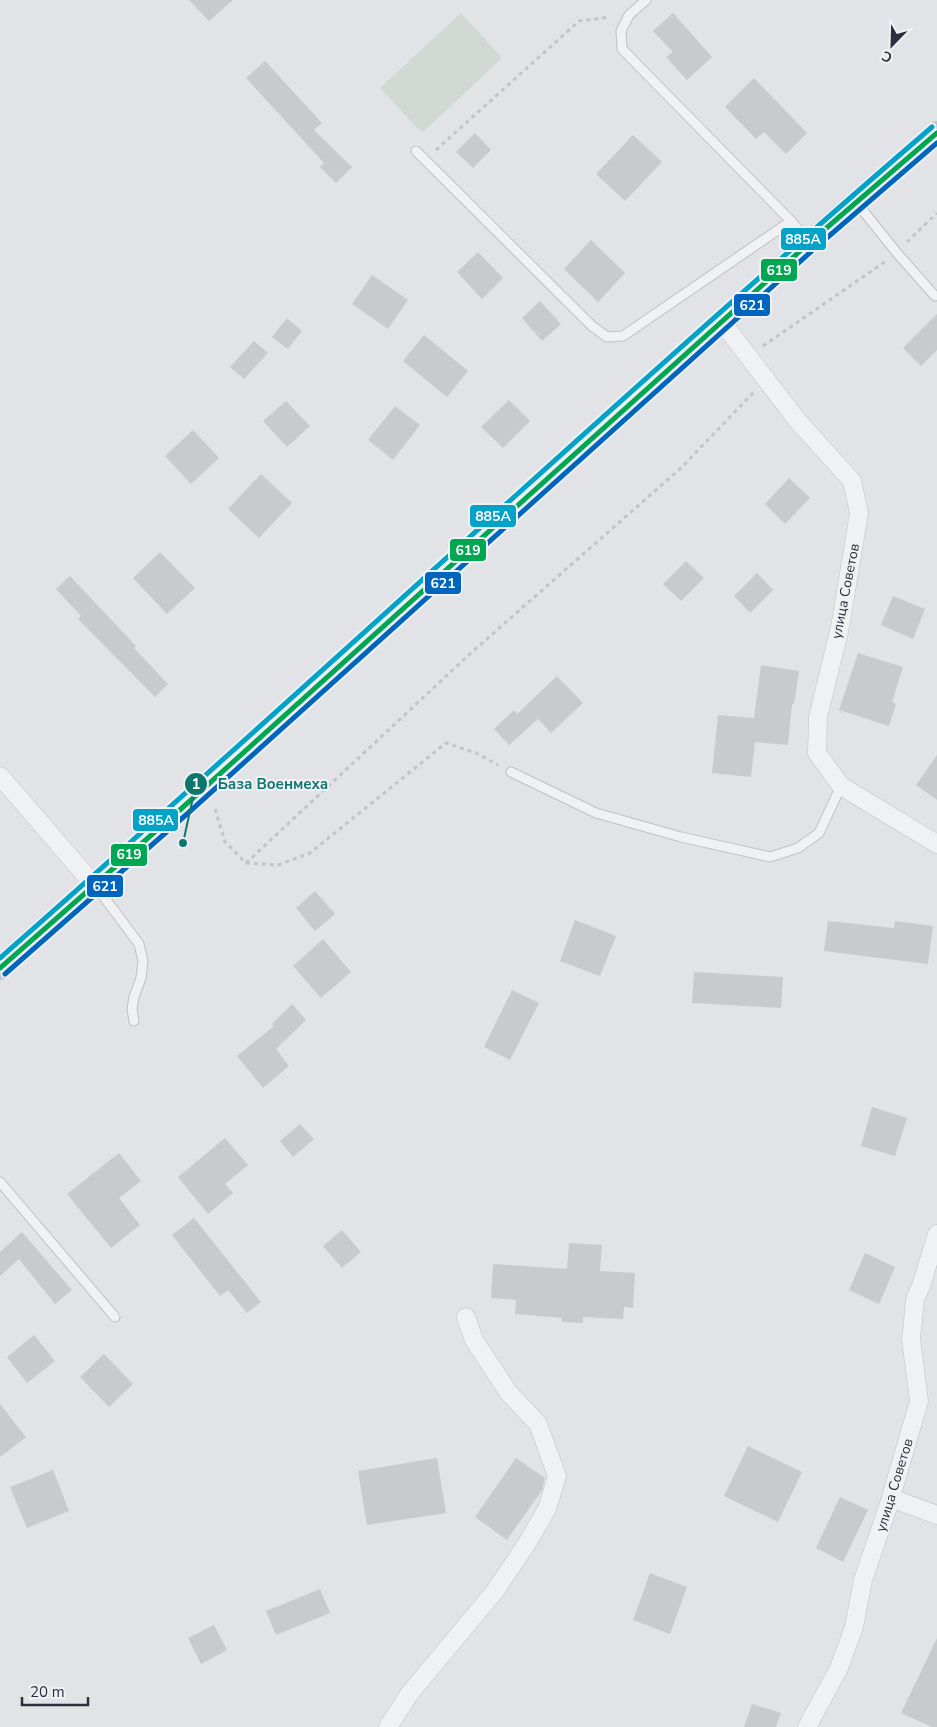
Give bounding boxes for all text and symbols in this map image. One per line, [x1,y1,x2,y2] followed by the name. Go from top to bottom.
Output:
[867,20,917,70] north arrow
[879,46,895,67] text: С
[780,227,827,251] line badge: 885А
[785,230,821,249] text: 885А
[760,258,798,282] line badge: 619
[766,261,792,280] text: 619
[733,293,771,317] line badge: 621
[739,296,765,315] text: 621
[469,504,517,528] line badge: 885А
[475,507,511,526] text: 885А
[449,538,487,562] line badge: 619
[455,541,481,560] text: 619
[827,541,864,640] street label: улица Советов
[424,571,462,595] line badge: 621
[430,574,456,593] text: 621
[183,769,339,799] callout: База Военмеха
[191,774,201,794] text: 1
[218,774,328,794] text: База Военмеха
[132,808,179,832] line badge: 885А
[138,811,174,830] text: 885А
[110,843,148,867] line badge: 619
[116,845,142,864] text: 619
[86,874,124,898] line badge: 621
[92,877,118,896] text: 621
[871,1436,918,1534] street label: улица Советов
[22,1674,89,1706] scale bar
[30,1682,65,1702] text: 20 m

